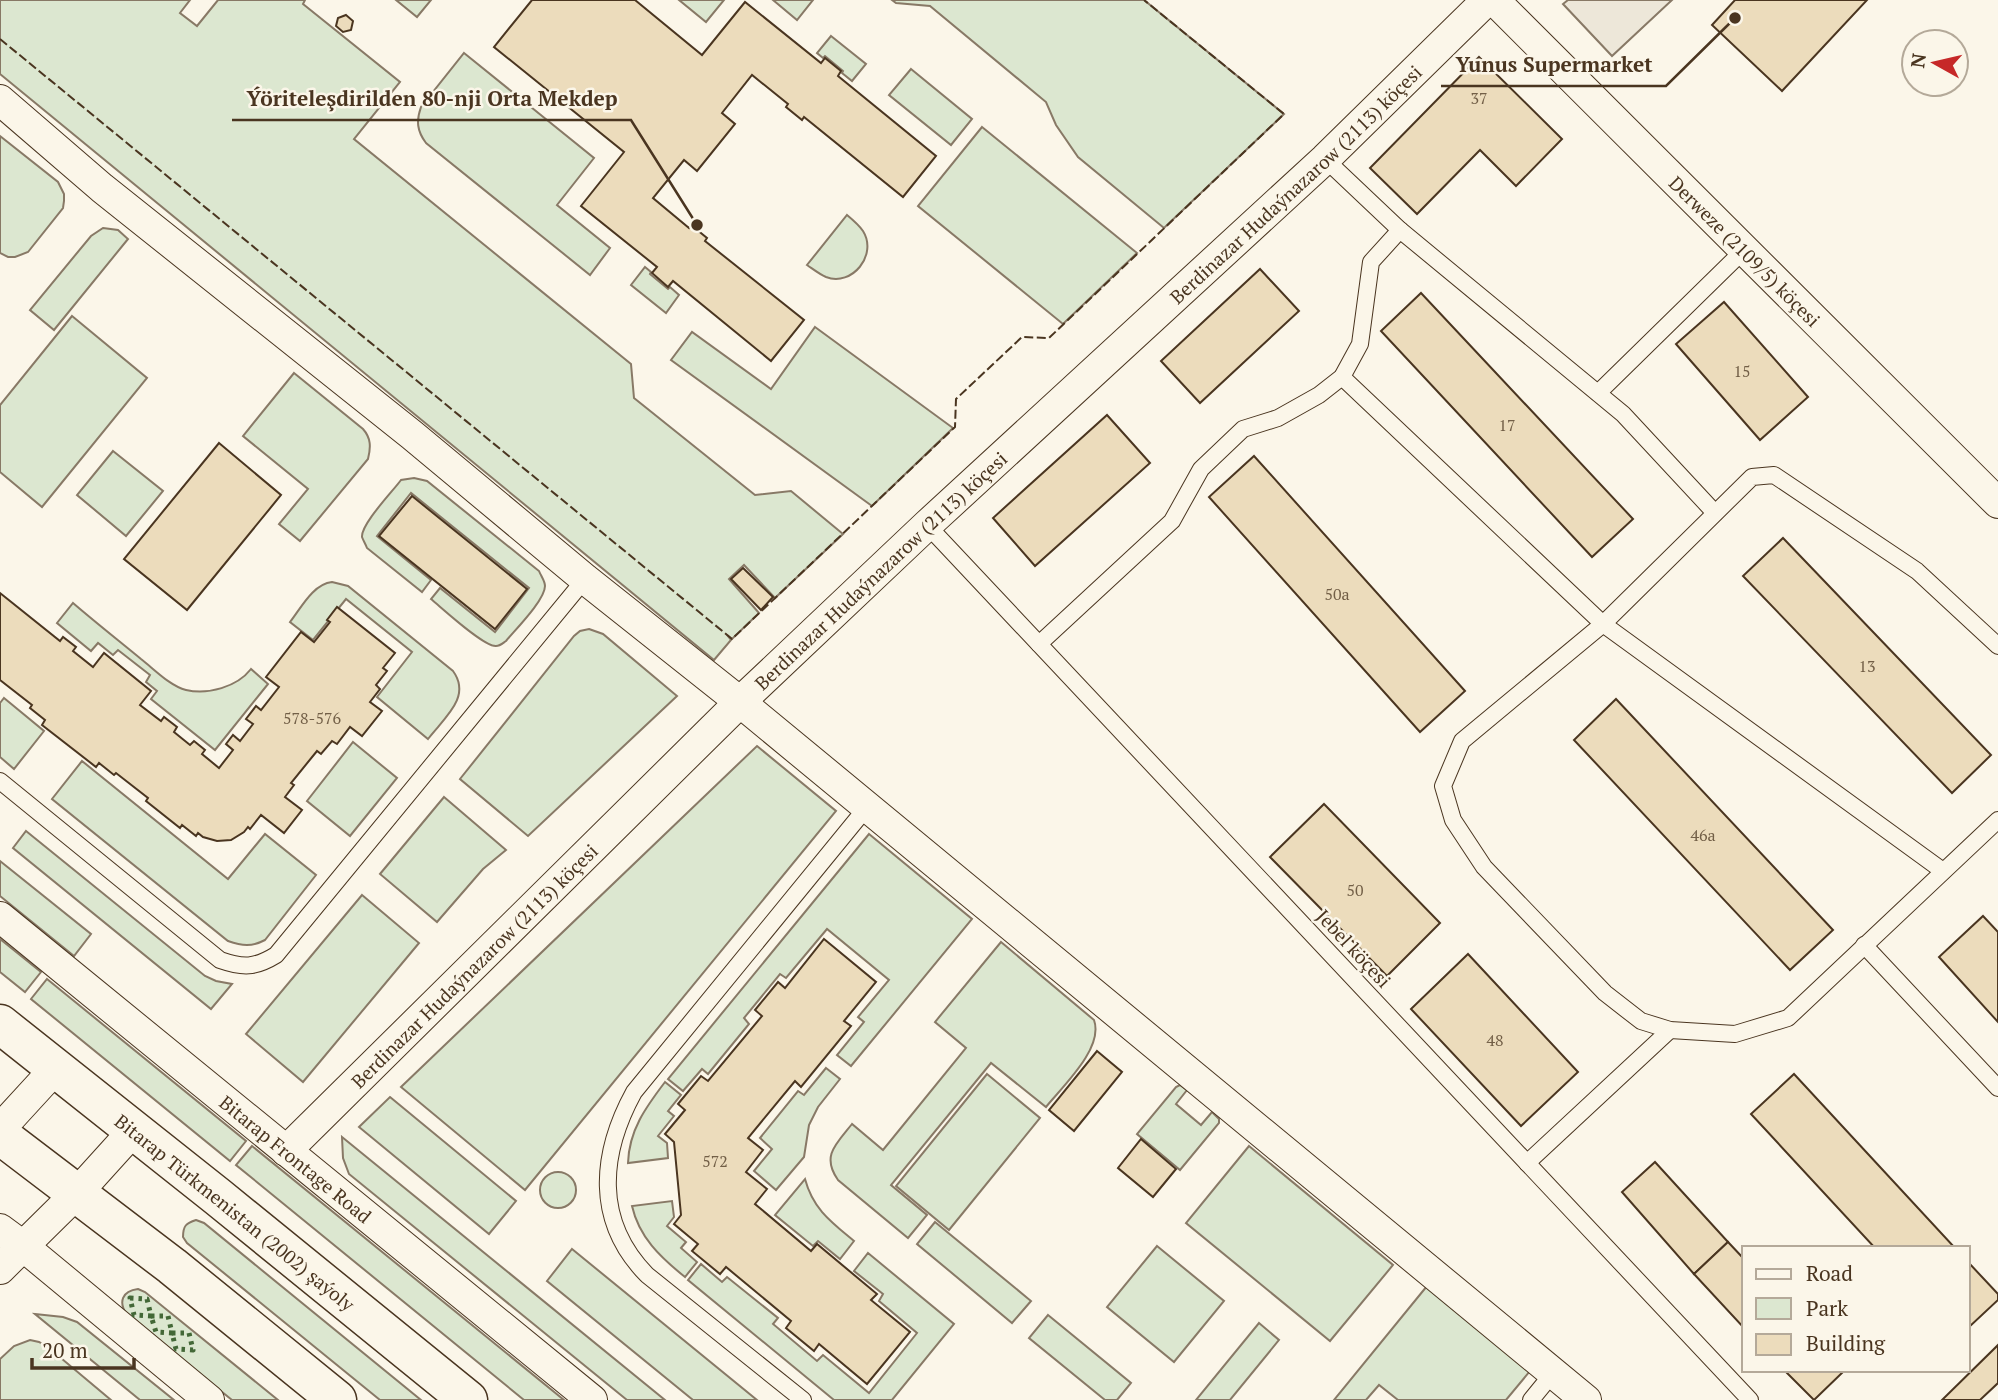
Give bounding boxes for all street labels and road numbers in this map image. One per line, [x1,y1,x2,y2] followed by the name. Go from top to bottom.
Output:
[1164,59,1426,309] street label: Berdinazar Hudaýnazarow (2113) köçesi
[1664,170,1826,332] street label: Derweze (2109/5) köçesi
[749,446,1012,695] street label: Berdinazar Hudaýnazarow (2113) köçesi
[345,838,602,1093] street label: Berdinazar Hudaýnazarow (2113) köçesi
[1311,903,1397,993] street label: Jebel köçesi
[215,1089,378,1228] street label: Bitarap Frontage Road
[110,1108,361,1316] street label: Bitarap Türkmenistan (2002) şaýoly

